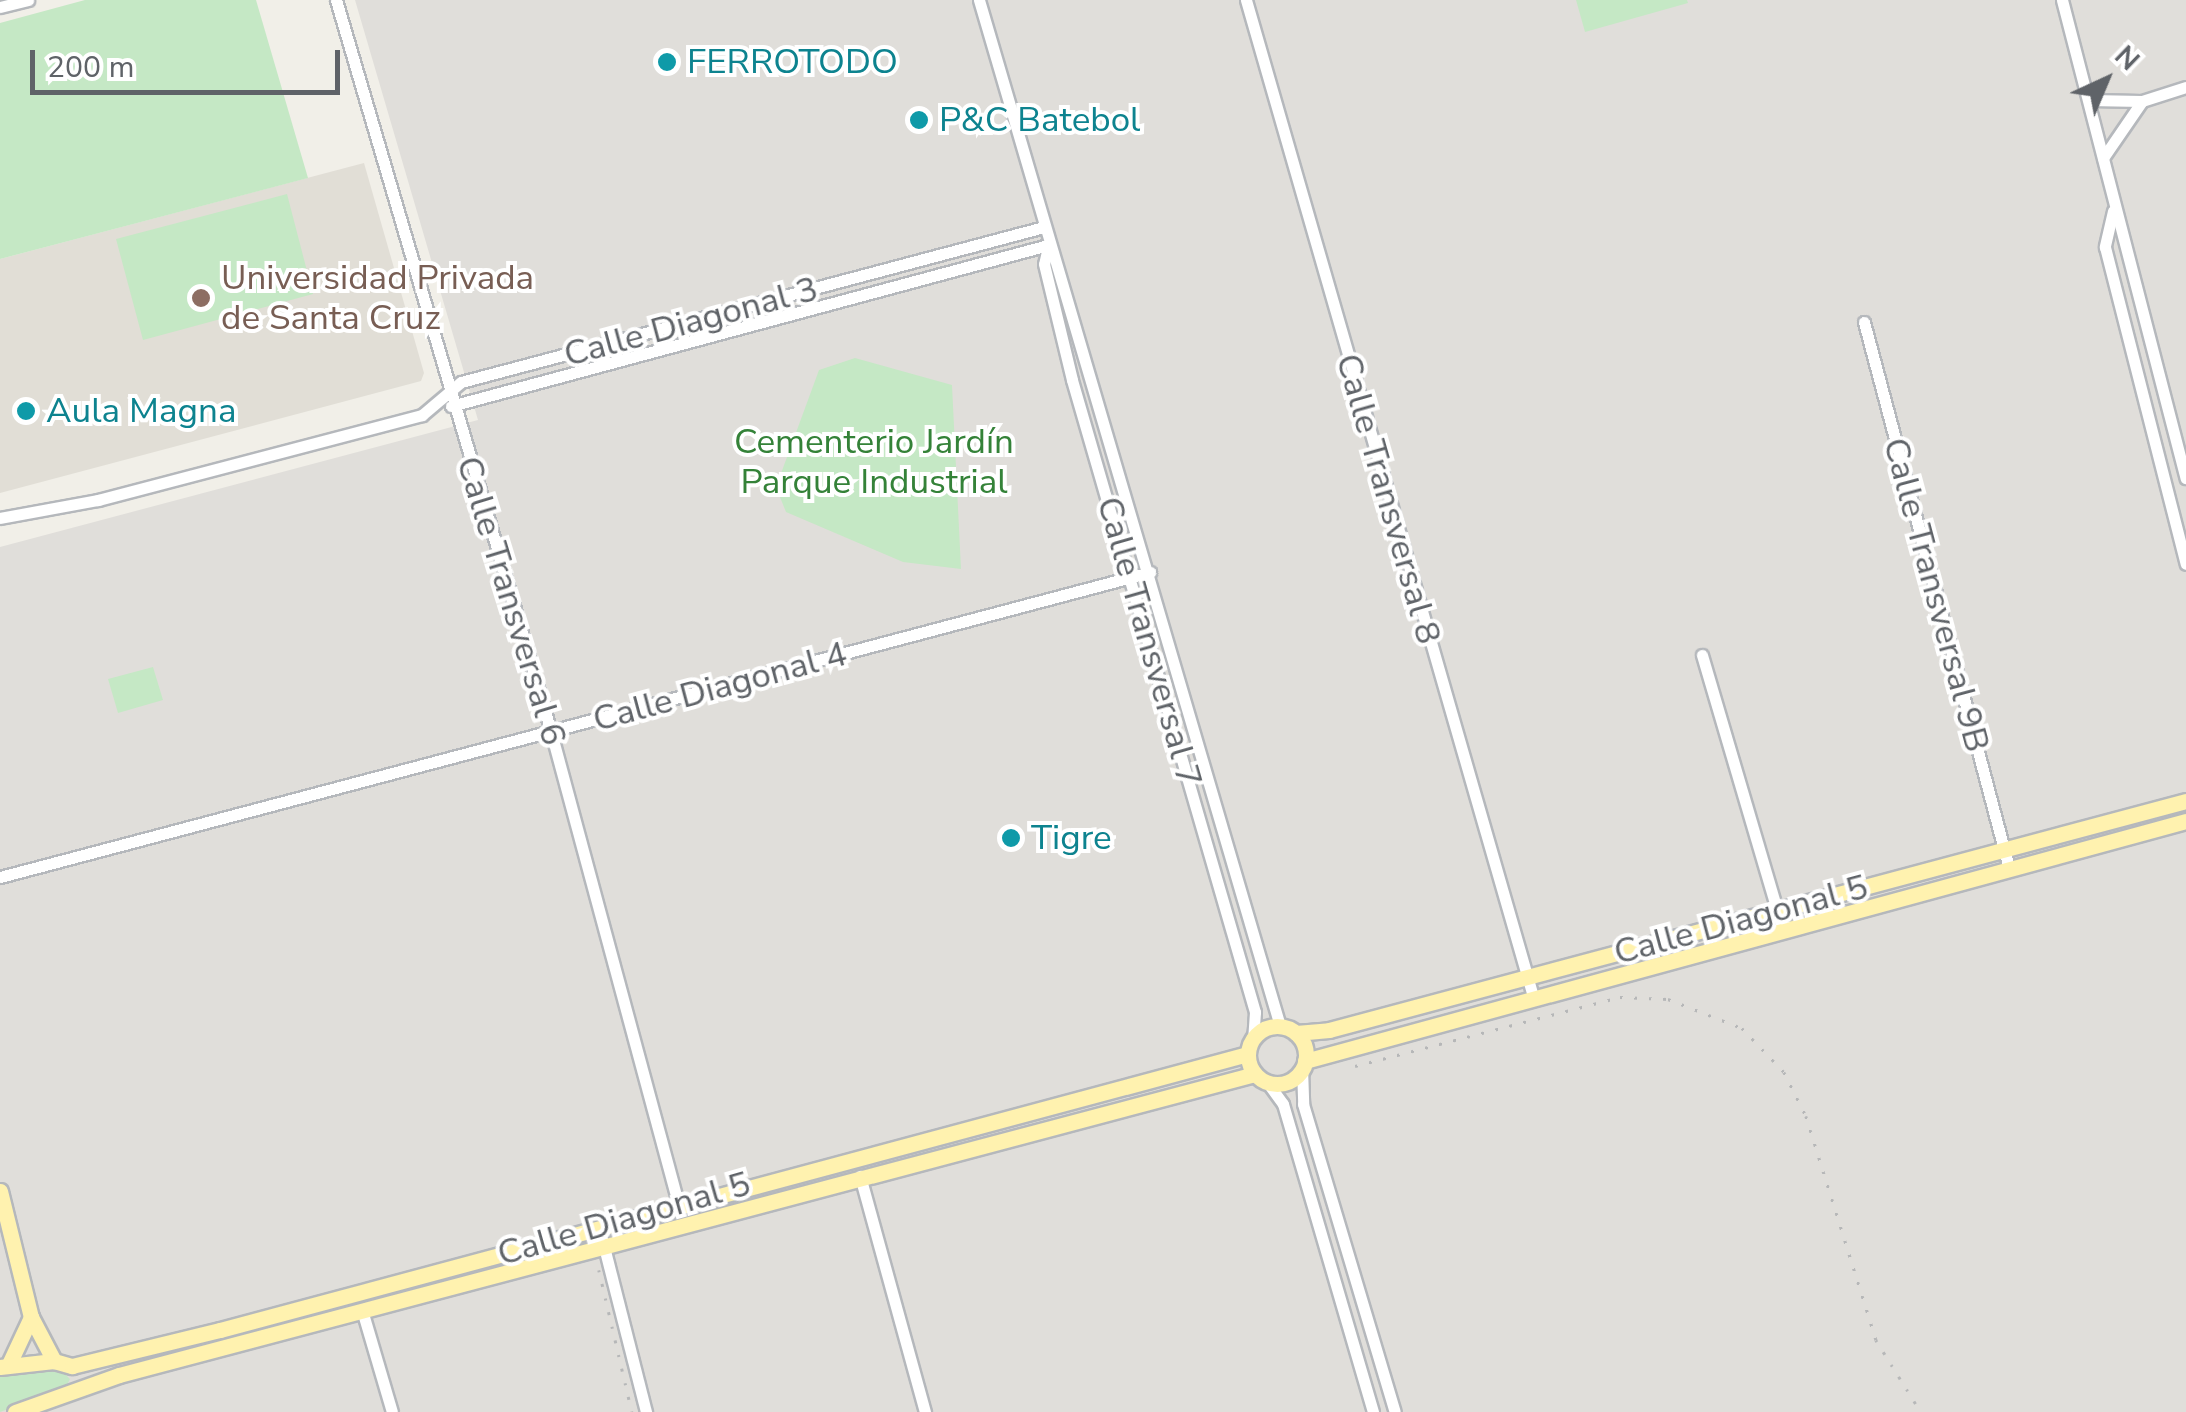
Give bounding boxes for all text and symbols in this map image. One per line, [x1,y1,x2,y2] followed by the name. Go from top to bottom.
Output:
[35,30,345,92] scale bar
[2056,30,2156,130] north arrow
[2106,37,2148,79] text: N
[687,41,898,83] place label: FERROTODO
[47,47,134,88] text: 200 m
[656,51,678,73] marker: FERROTODO
[939,99,1140,141] place label: P&C Batebol
[908,109,930,131] marker: P&C Batebol
[221,257,534,339] place label: Universidad Privada de Santa Cruz
[559,268,823,376] street label: Calle Diagonal 3
[190,287,212,309] marker: Universidad Privada de Santa Cruz
[1326,349,1450,649] street label: Calle Transversal 8
[46,390,236,432] place label: Aula Magna
[15,400,37,422] marker: Aula Magna
[734,421,1014,503] park label: Cementerio Jardín Parque Industrial
[1874,433,1998,757] street label: Calle Transversal 9B
[447,451,575,751] street label: Calle Transversal 6
[1087,492,1211,792] street label: Calle Transversal 7
[588,633,852,741] street label: Calle Diagonal 4
[1031,817,1112,859] place label: Tigre
[1000,827,1022,849] marker: Tigre
[1609,866,1873,974] street label: Calle Diagonal 5
[493,1163,755,1275] street label: Calle Diagonal 5

